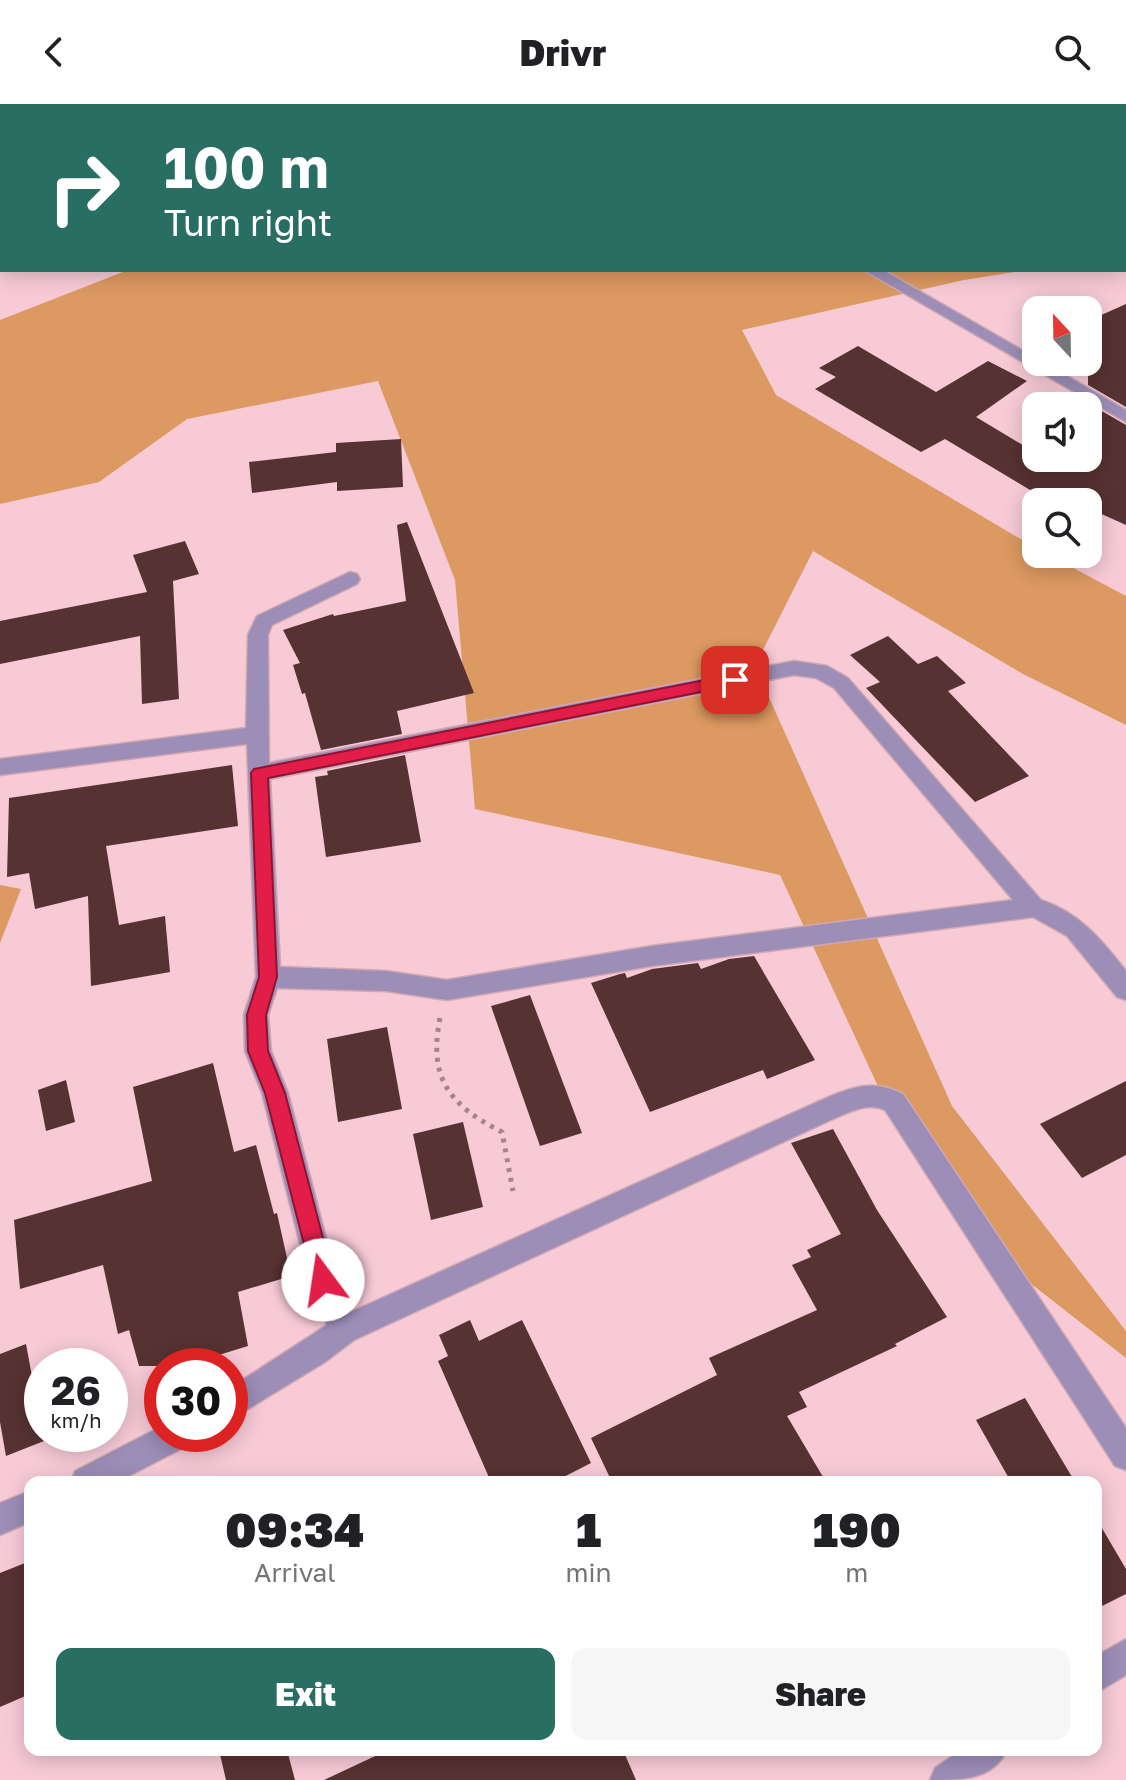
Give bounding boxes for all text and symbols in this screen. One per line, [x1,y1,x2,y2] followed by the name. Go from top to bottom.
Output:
[32,30,76,74] icon: back
[1050,30,1094,74] icon: search
[520,31,606,74] text: Drivr
[164,133,329,200] text: 100 m
[32,136,136,240] icon: right
[164,201,332,244] text: Turn right
[1022,296,1102,376] north arrow
[1022,296,1102,568] map controls
[1022,392,1102,472] button: sound
[1022,488,1102,568] button: search
[701,646,769,714] pin
[713,658,757,702] icon: arrive
[281,1238,365,1322] position arrow
[144,1348,248,1452] speed limit sign: 30
[51,1366,101,1414] text: 26
[51,1408,101,1432] text: km/h
[225,1500,365,1558] text: 09:34
[576,1500,601,1558] text: 1
[813,1500,901,1558] text: 190
[254,1557,336,1588] text: Arrival
[566,1557,612,1588] text: min
[845,1557,868,1588] text: m
[56,1648,555,1740] button: Exit
[571,1648,1070,1740] button: Share

